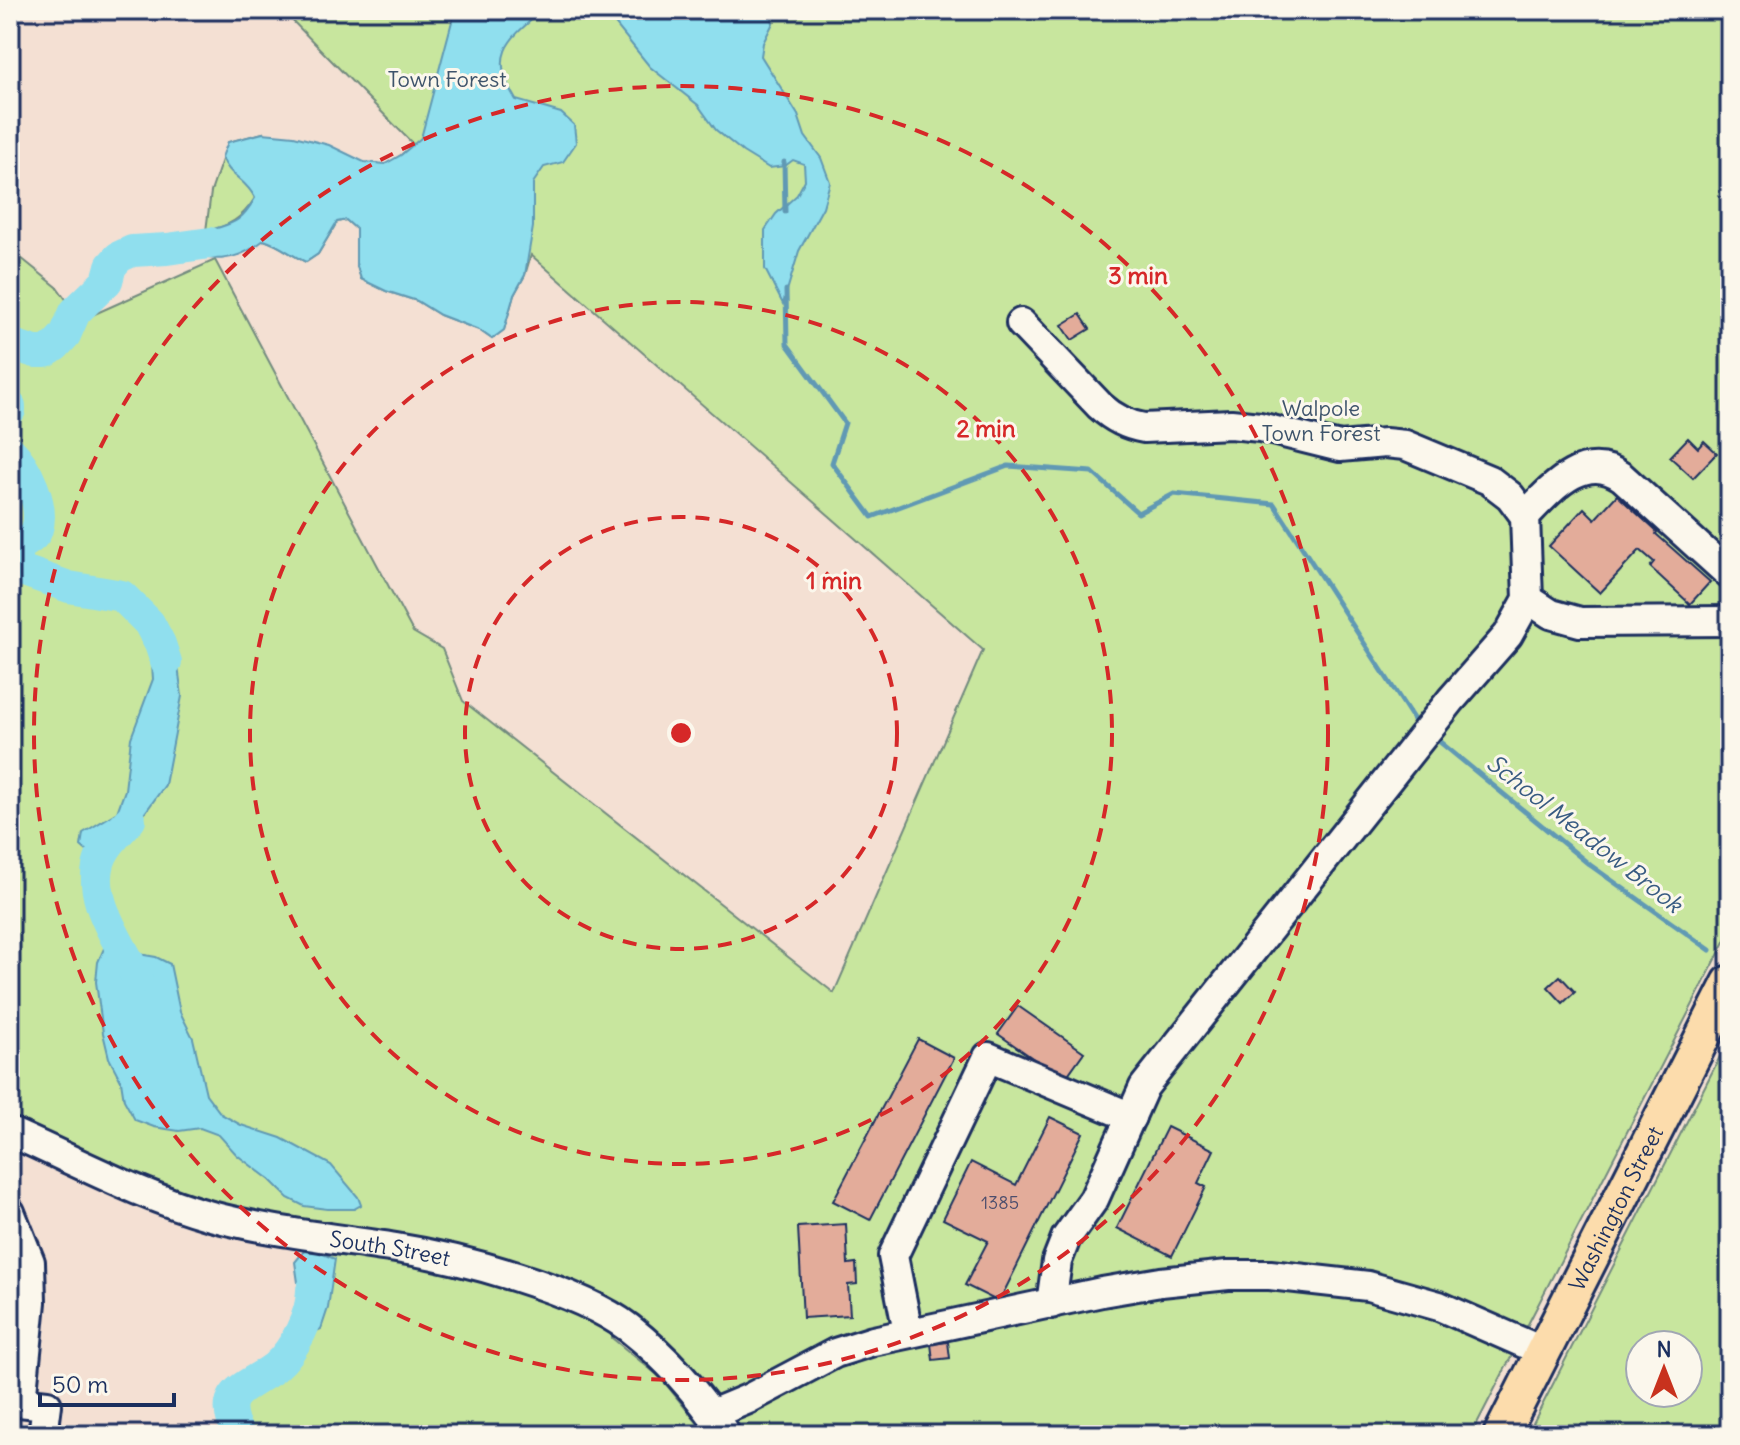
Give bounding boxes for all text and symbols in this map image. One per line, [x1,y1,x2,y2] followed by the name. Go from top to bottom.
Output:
[387,65,507,93] park label: Town Forest
[1108,260,1168,290] text: 3 min
[1261,394,1381,447] park label: Walpole Town Forest
[956,413,1016,443] text: 2 min
[806,565,862,595] text: 1 min
[667,719,695,747] centre of rings
[1481,747,1690,920] water label: School Meadow Brook
[1562,1121,1669,1296] street label: Washington Street
[981,1191,1019,1214] house number: 1385
[328,1224,453,1272] street label: South Street
[1624,1329,1704,1409] north arrow
[1656,1335,1672,1363] text: N
[40,1357,174,1407] scale bar
[52,1369,108,1399] text: 50 m

